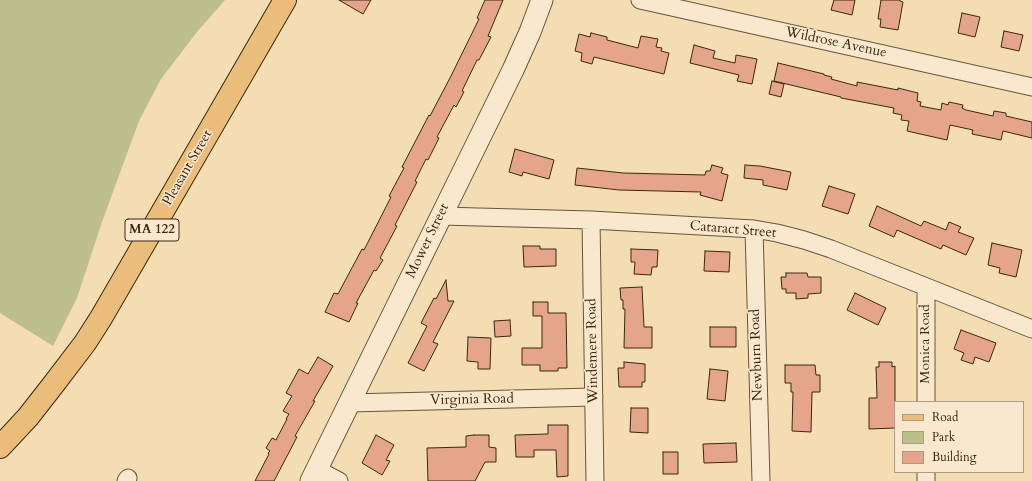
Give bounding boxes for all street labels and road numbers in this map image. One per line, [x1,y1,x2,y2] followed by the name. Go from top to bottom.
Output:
[784,24,888,62] street label: Wildrose Avenue
[160,127,216,209] street label: Pleasant Street
[403,201,453,281] street label: Mower Street
[689,218,777,242] street label: Cataract Street
[125,219,179,241] road number: MA 122
[584,298,602,404] street label: Windemere Road
[918,304,934,384] street label: Monica Road
[747,309,767,401] street label: Newburn Road
[430,391,514,409] street label: Virginia Road

